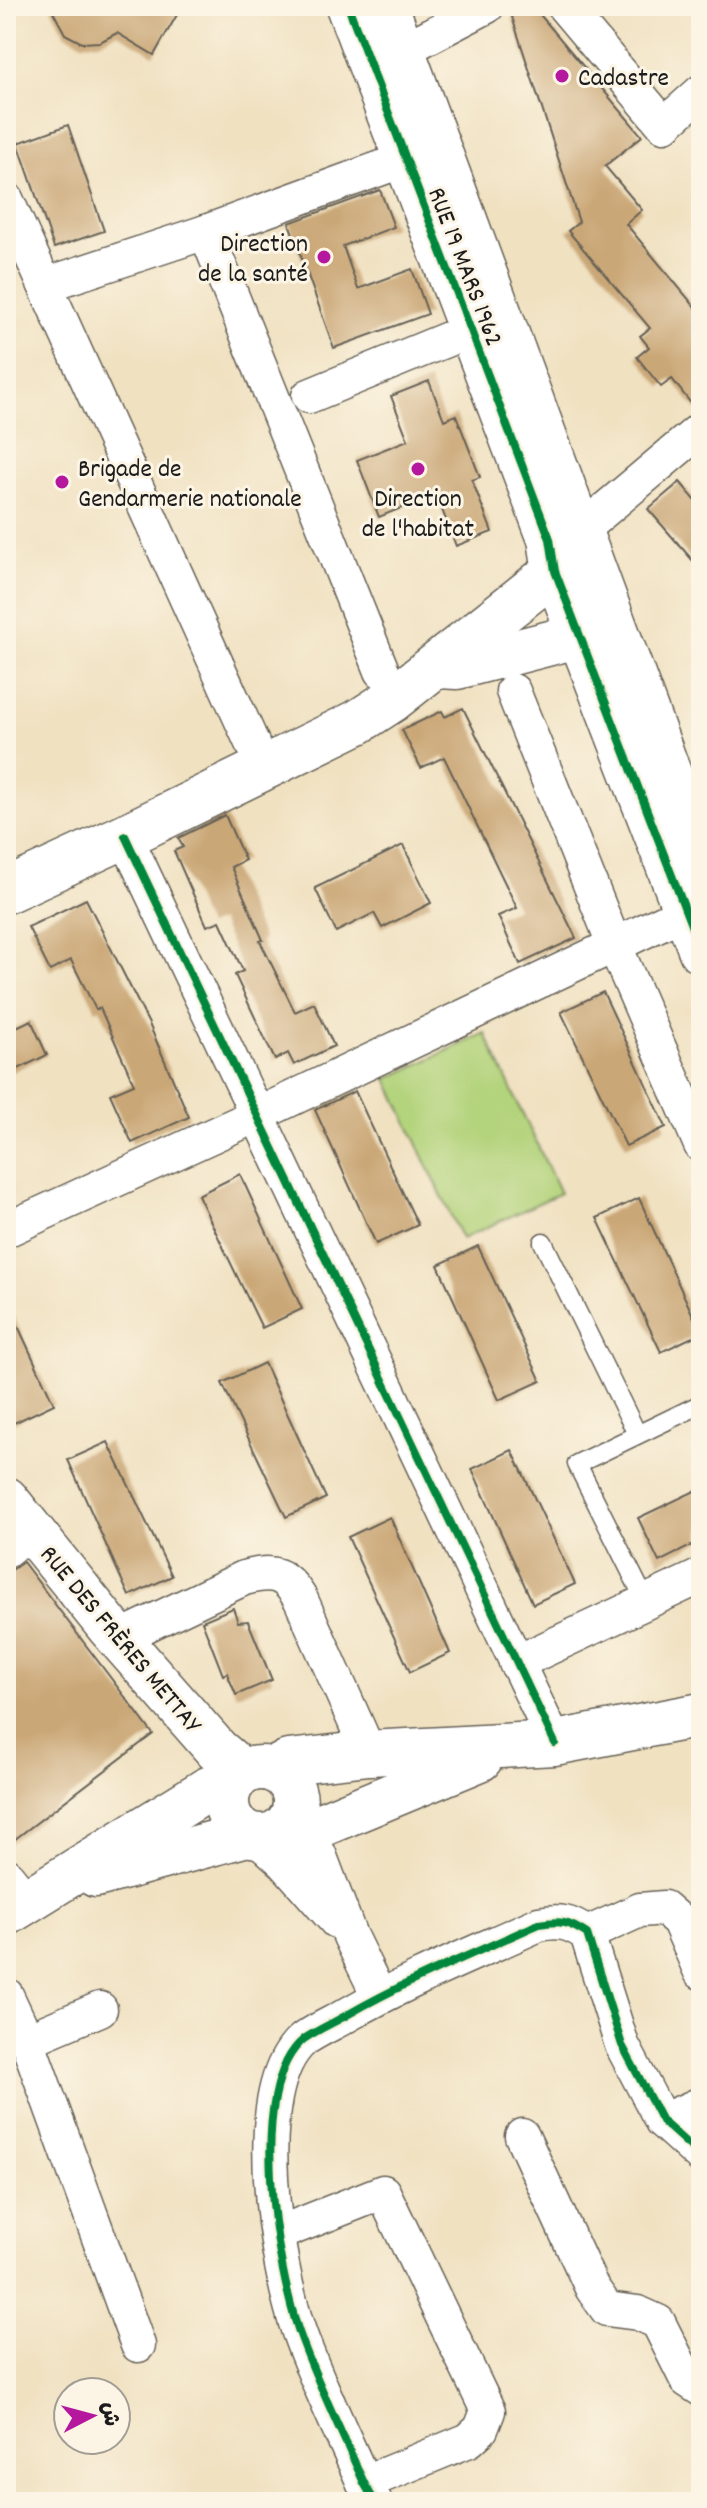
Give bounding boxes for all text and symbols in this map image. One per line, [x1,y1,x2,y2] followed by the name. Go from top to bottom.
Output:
[578,61,669,98] place label: Cadastre
[553,67,571,85] marker: Cadastre
[416,182,511,352] street label: RUE 19 MARS 1962
[198,227,308,294] place label: Direction de la santé
[315,248,333,266] marker: Direction de la santé
[78,452,302,519] place label: Brigade de Gendarmerie nationale
[409,460,427,478] marker: Direction de l'habitat
[53,473,71,491] marker: Brigade de Gendarmerie nationale
[362,482,475,549] place label: Direction de l'habitat
[30,1538,210,1743] street label: RUE DES FRÈRES METTAY
[52,2376,132,2456] north arrow
[92,2401,125,2428] text: ش

